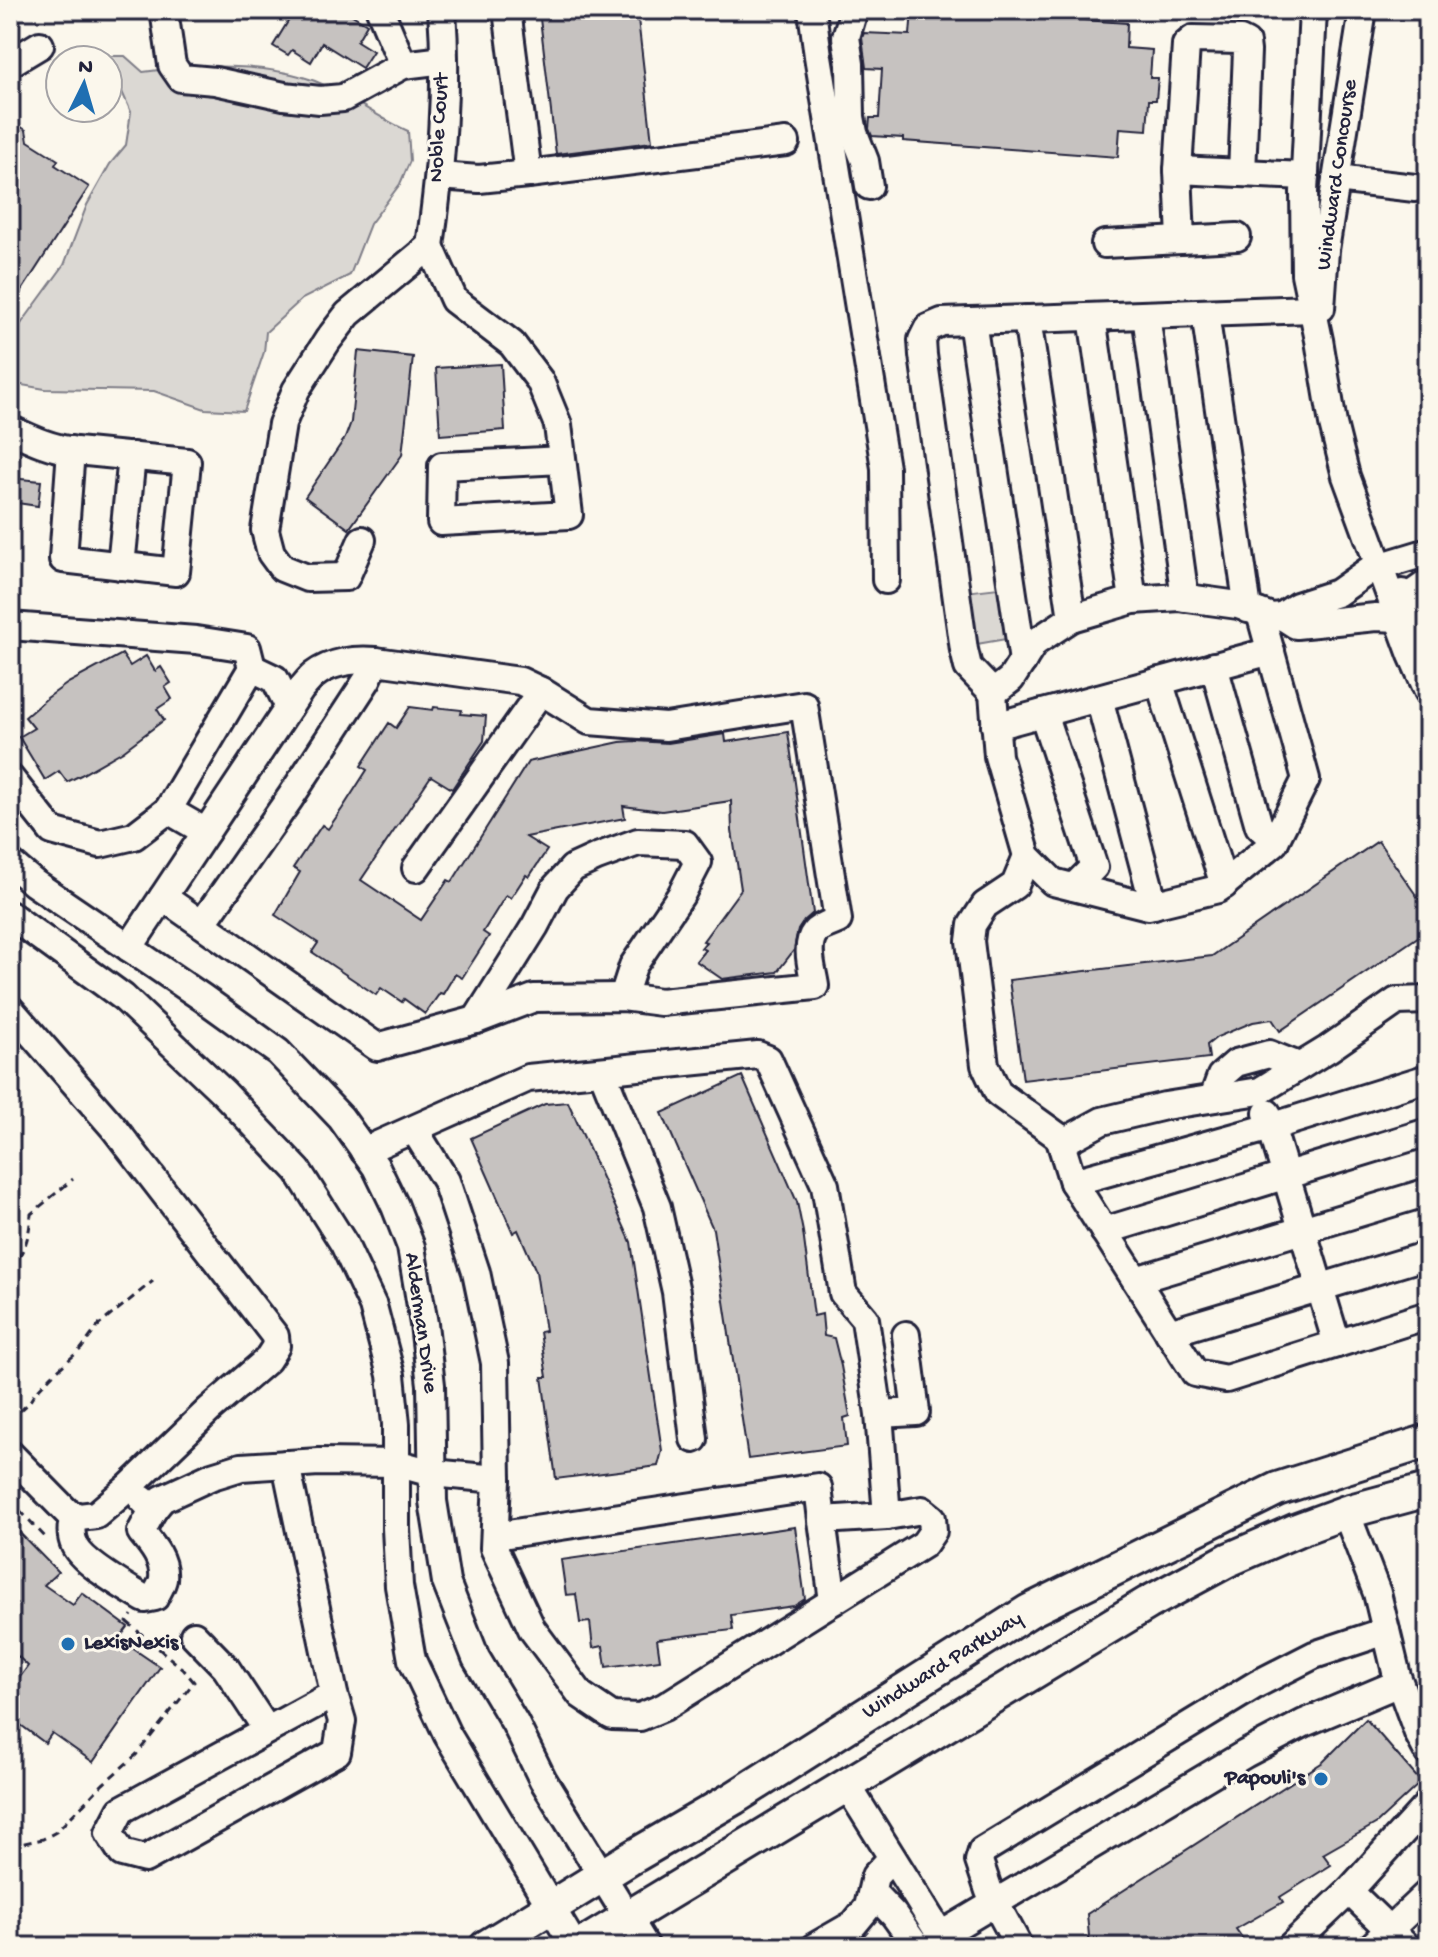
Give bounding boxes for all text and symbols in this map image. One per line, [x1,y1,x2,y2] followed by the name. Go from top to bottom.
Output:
[44,44,124,124] north arrow
[77,54,94,82] text: N
[424,71,456,183] street label: Noble Court
[1312,77,1364,272] street label: Windward Concourse
[397,1251,443,1395] street label: Alderman Drive
[858,1606,1028,1726] street label: Windward Parkway
[84,1631,180,1657] place label: LexisNexis
[59,1635,77,1653] marker: LexisNexis
[1224,1766,1307,1792] place label: Papouli's
[1312,1770,1330,1788] marker: Papouli's

